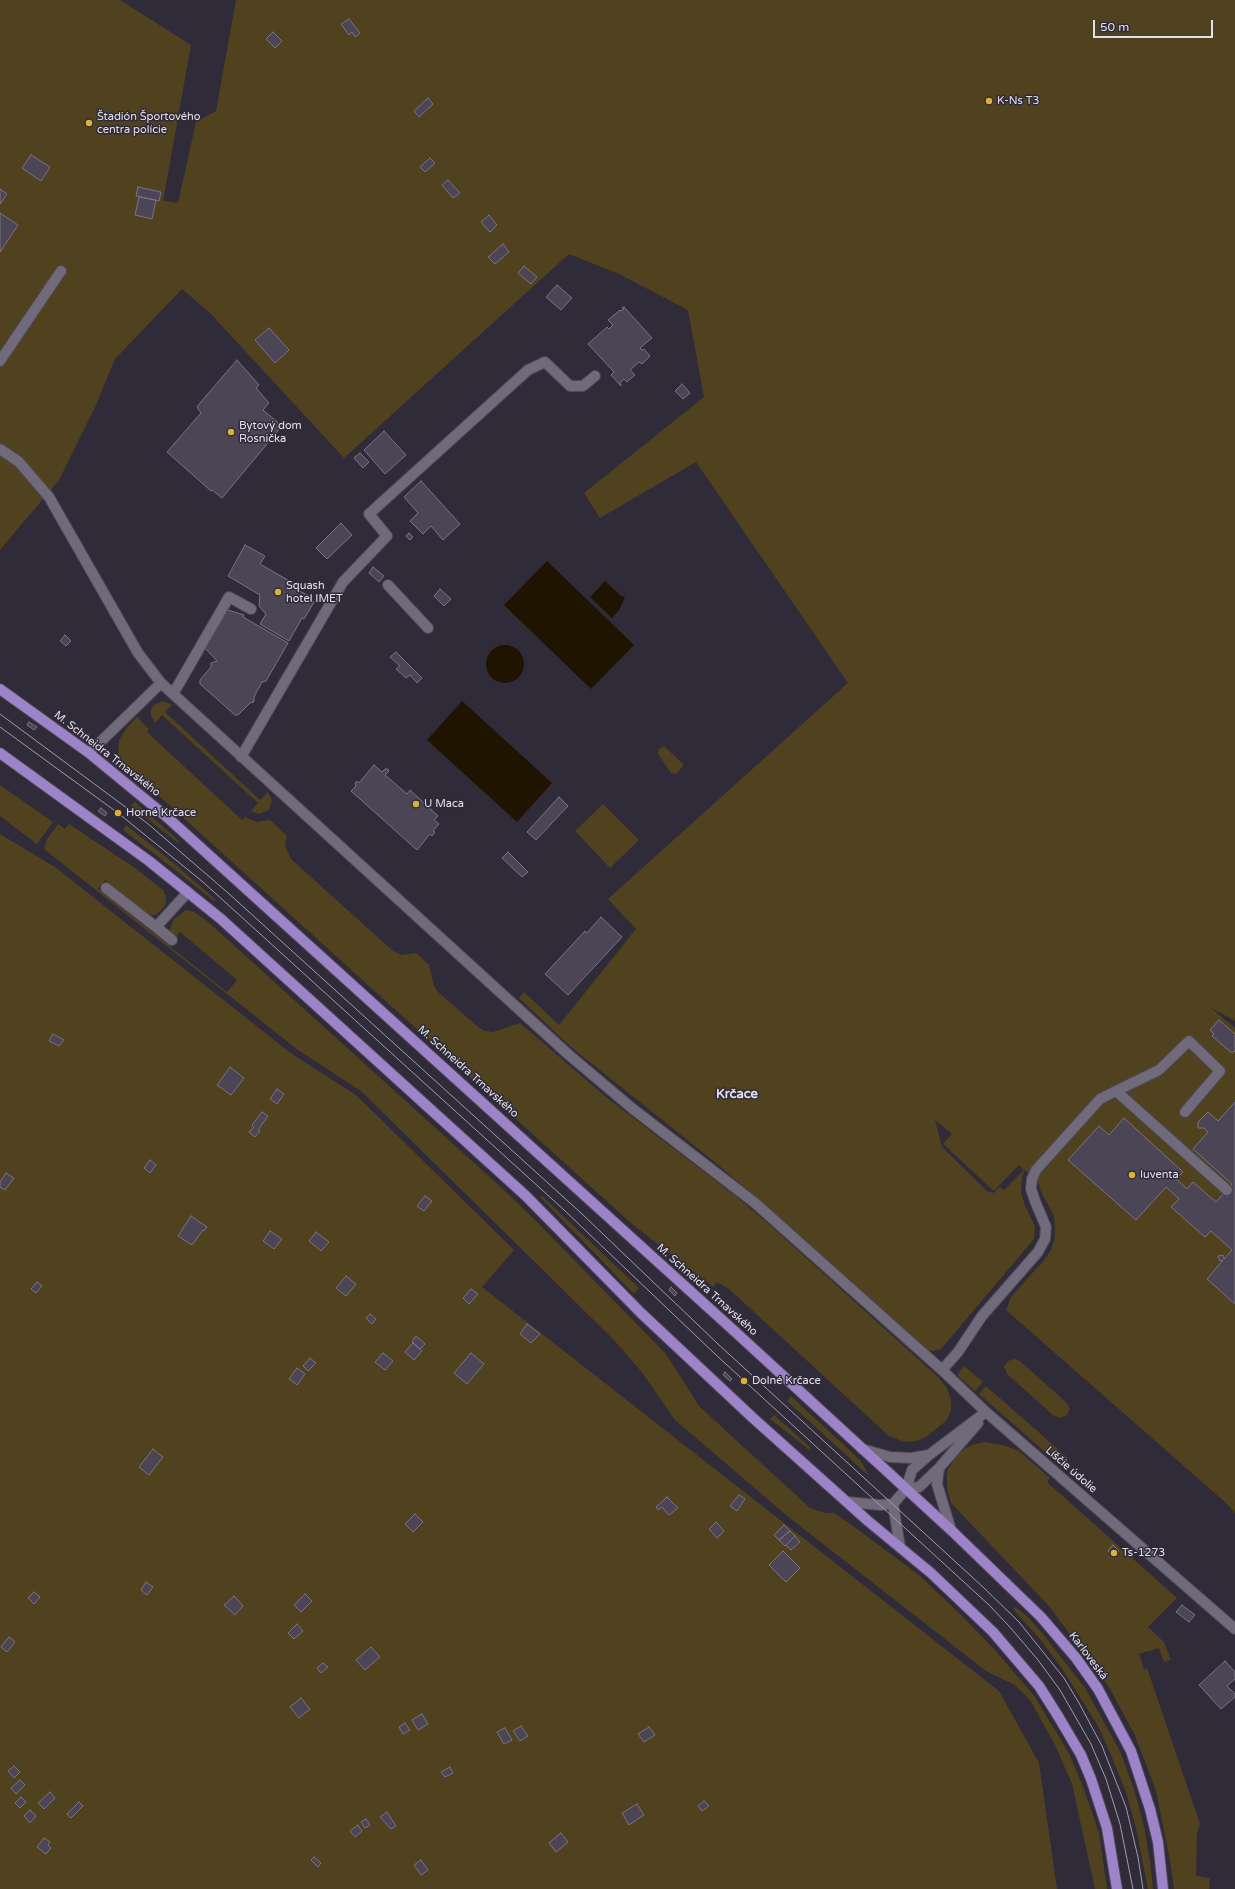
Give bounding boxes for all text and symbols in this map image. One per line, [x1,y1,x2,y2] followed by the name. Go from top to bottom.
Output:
[1095,12,1215,38] scale bar
[1100,20,1129,34] text: 50 m
[997,94,1039,108] place label: K-Ns T3
[984,96,994,106] marker: K-Ns T3
[97,110,200,136] place label: Štadión Športového centra polície
[84,118,94,128] marker: Štadión Športového centra polície
[239,419,302,445] place label: Bytový dom Rosnička
[226,427,236,437] marker: Bytový dom Rosnička
[286,579,343,605] place label: Squash hotel IMET
[273,587,283,597] marker: Squash hotel IMET
[51,708,163,800] street label: M. Schneidra Trnavského
[424,797,464,811] place label: U Maca
[411,799,421,809] marker: U Maca
[126,806,196,820] place label: Horné Krčace
[113,808,123,818] marker: Horné Krčace
[415,1023,521,1121] street label: M. Schneidra Trnavského
[716,1087,758,1103] district label: Krčace
[1140,1168,1179,1182] place label: Iuventa
[1127,1170,1137,1180] marker: Iuventa
[654,1241,760,1339] street label: M. Schneidra Trnavského
[752,1374,821,1388] place label: Dolné Krčace
[739,1376,749,1386] marker: Dolné Krčace
[1042,1444,1100,1496] street label: Líščie údolie
[1122,1546,1165,1560] place label: Ts-1273
[1109,1548,1119,1558] marker: Ts-1273
[1066,1629,1110,1683] street label: Karloveská

